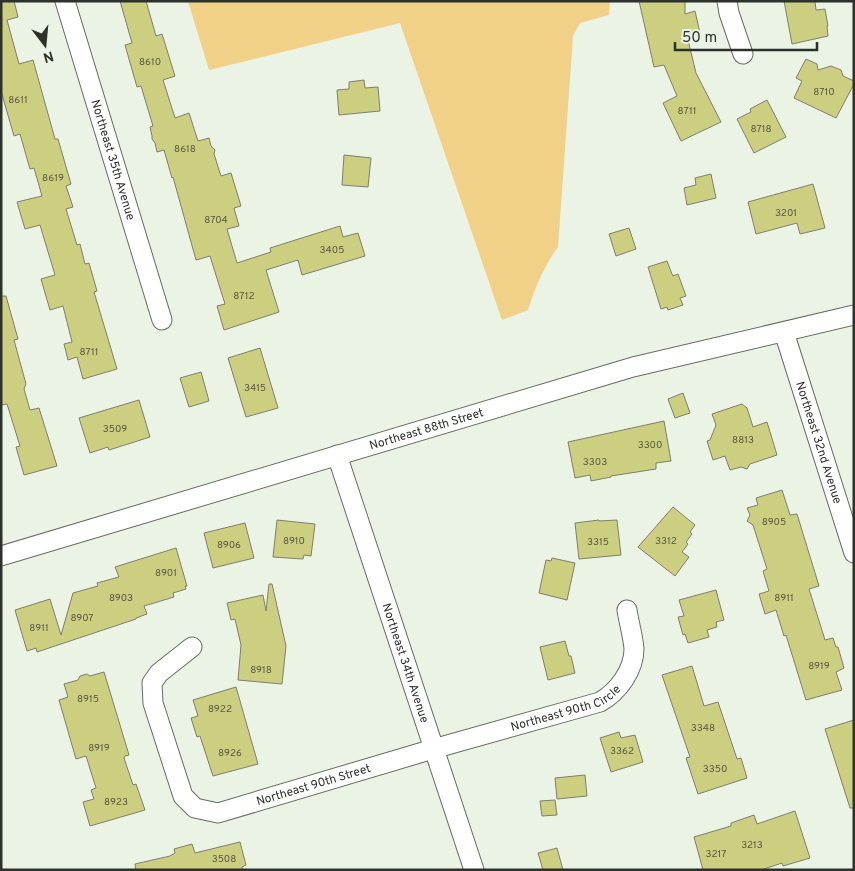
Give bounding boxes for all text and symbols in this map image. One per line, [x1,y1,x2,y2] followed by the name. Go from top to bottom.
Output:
[20,20,70,70] north arrow
[675,20,818,52] scale bar
[682,29,717,48] text: 50 m
[41,46,55,66] text: N
[139,56,161,69] house number: 8610
[813,86,835,99] house number: 8710
[8,94,28,107] house number: 8611
[86,98,138,222] street label: Northeast 35th Avenue
[678,105,696,118] house number: 8711
[750,123,772,136] house number: 8718
[174,143,196,156] house number: 8618
[42,172,64,185] house number: 8619
[775,207,797,220] house number: 3201
[204,214,228,227] house number: 8704
[320,244,344,257] house number: 3405
[233,290,255,303] house number: 8712
[80,346,98,359] house number: 8711
[791,380,845,506] street label: Northeast 32nd Avenue
[244,382,266,395] house number: 3415
[368,405,486,454] street label: Northeast 88th Street
[103,423,127,436] house number: 3509
[732,434,754,447] house number: 8813
[638,439,662,452] house number: 3300
[583,456,607,469] house number: 3303
[762,516,786,529] house number: 8905
[283,535,305,548] house number: 8910
[655,535,677,548] house number: 3312
[587,536,609,549] house number: 3315
[217,539,241,552] house number: 8906
[155,567,177,580] house number: 8901
[109,592,133,605] house number: 8903
[774,592,794,605] house number: 8911
[377,601,432,725] street label: Northeast 34th Avenue
[70,612,94,625] house number: 8907
[29,622,49,635] house number: 8911
[808,660,830,673] house number: 8919
[250,664,272,677] house number: 8918
[509,682,625,736] street label: Northeast 90th Circle
[77,693,99,706] house number: 8915
[208,703,232,716] house number: 8922
[691,722,715,735] house number: 3348
[88,742,110,755] house number: 8919
[610,745,634,758] house number: 3362
[218,747,242,760] house number: 8926
[255,761,373,810] street label: Northeast 90th Street
[703,763,727,776] house number: 3350
[104,796,128,809] house number: 8923
[741,839,763,852] house number: 3213
[706,848,726,861] house number: 3217
[212,853,236,866] house number: 3508

